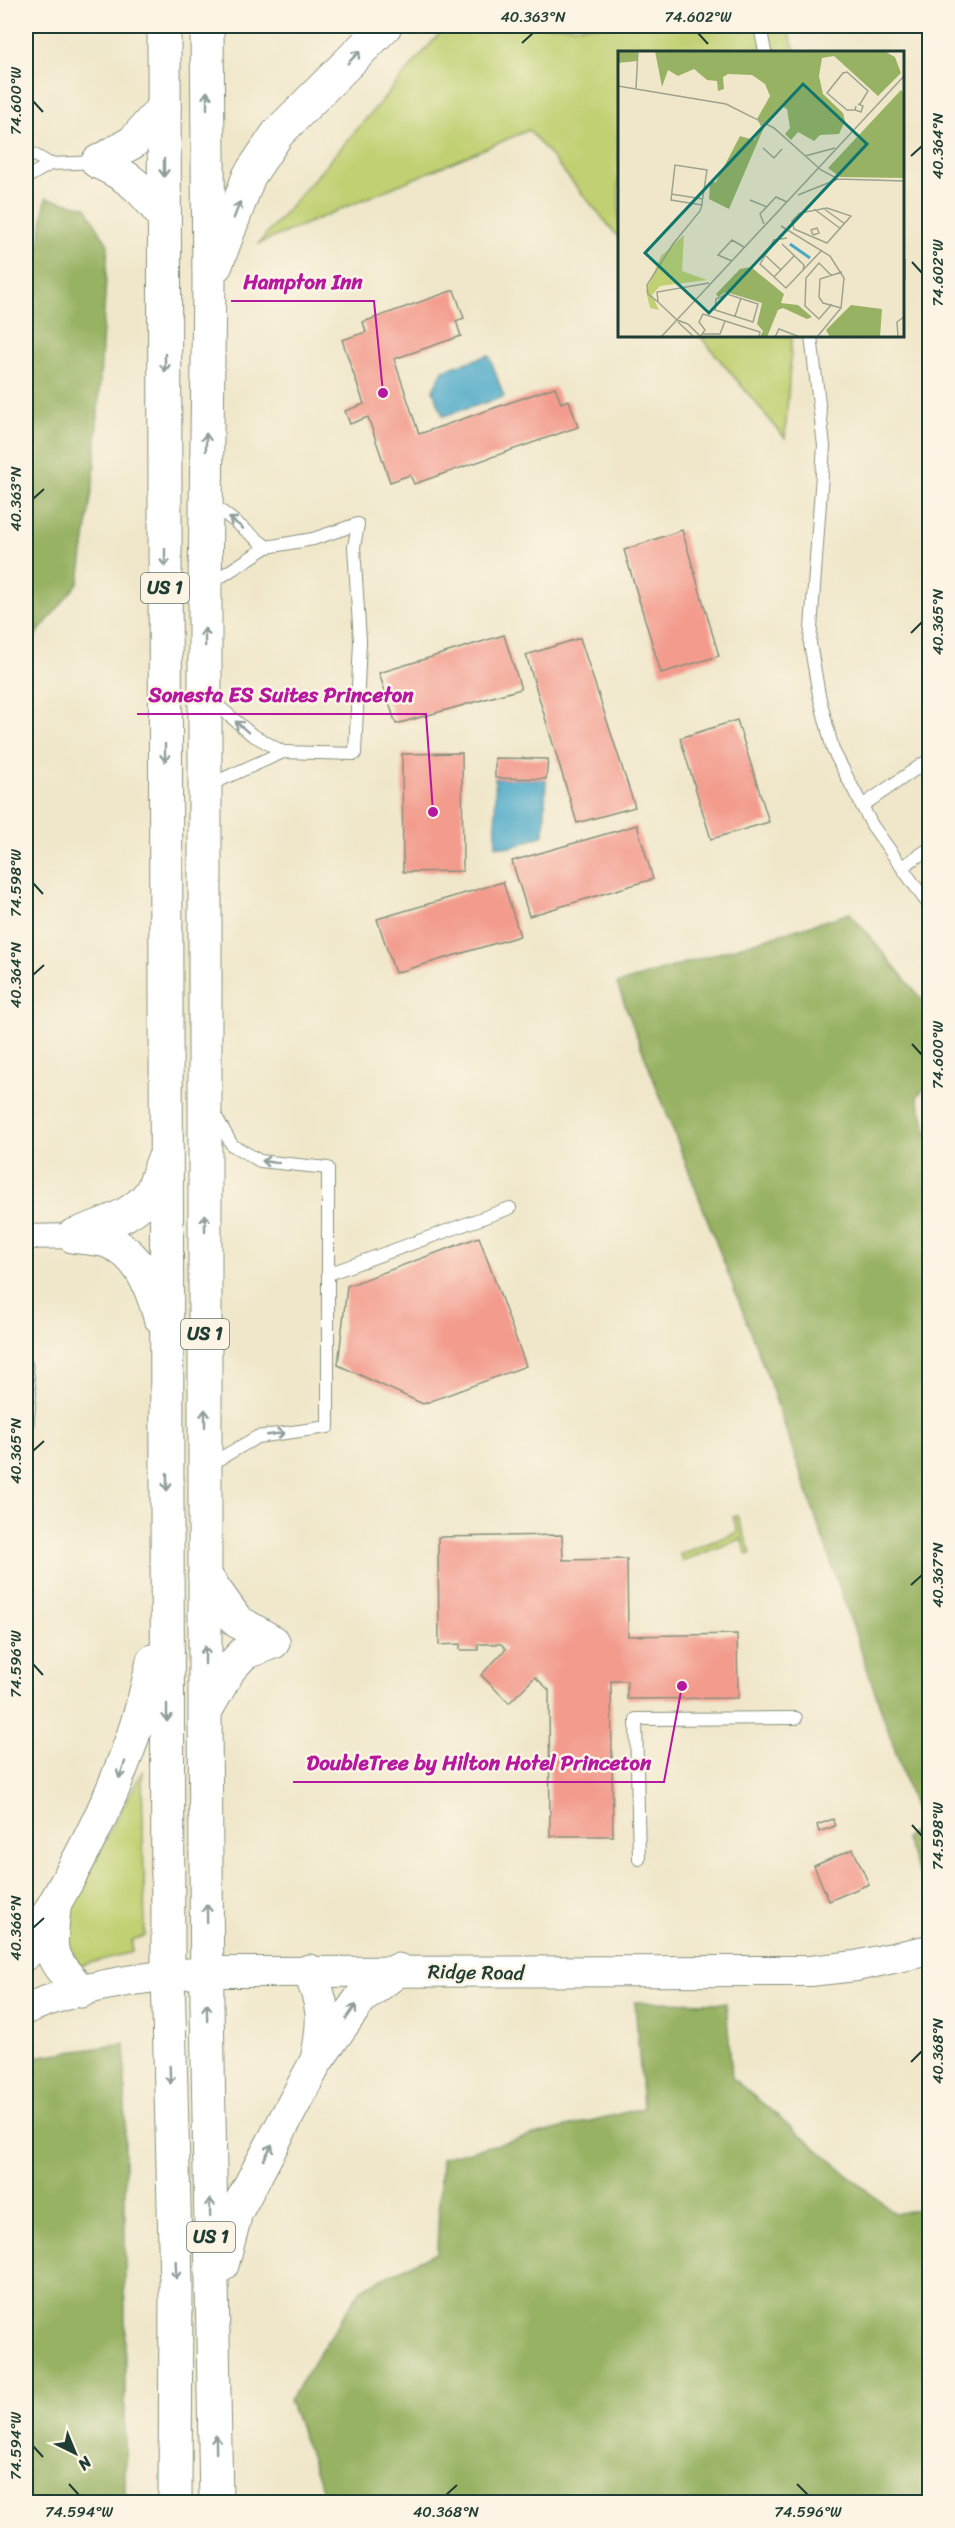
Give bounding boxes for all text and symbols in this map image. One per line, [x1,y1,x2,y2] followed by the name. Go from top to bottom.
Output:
[500,4,566,30] text: 40.363°N
[664,4,732,30] text: 74.602°W
[346,50,361,65] one-way arrow
[618,51,904,338] inset map
[3,67,29,135] text: 74.600°W
[201,91,213,111] one-way arrow
[925,112,951,179] text: 40.364°N
[158,157,170,177] one-way arrow
[232,201,243,219] one-way arrow
[925,239,951,307] text: 74.602°W
[231,262,374,301] callout: Hampton Inn
[242,263,363,301] text: Hampton Inn
[159,352,171,372] one-way arrow
[200,433,212,453] one-way arrow
[3,466,29,532] text: 40.363°N
[228,516,244,529] one-way arrow
[159,547,171,567] one-way arrow
[141,573,189,603] road number: US 1
[925,588,951,655] text: 40.365°N
[199,628,211,648] one-way arrow
[137,675,426,714] callout: Sonesta ES Suites Princeton
[148,676,414,714] text: Sonesta ES Suites Princeton
[235,720,250,734] one-way arrow
[159,742,171,762] one-way arrow
[3,849,29,917] text: 74.598°W
[3,941,29,1008] text: 40.364°N
[925,1021,951,1089] text: 74.600°W
[260,1156,280,1167] one-way arrow
[199,1214,211,1234] one-way arrow
[181,1319,229,1349] road number: US 1
[199,1409,211,1429] one-way arrow
[3,1417,29,1484] text: 40.365°N
[266,1429,286,1440] one-way arrow
[161,1471,173,1491] one-way arrow
[925,1542,951,1608] text: 40.367°N
[3,1630,29,1698] text: 74.596°W
[199,1646,211,1666] one-way arrow
[161,1703,173,1723] one-way arrow
[293,1743,664,1782] callout: DoubleTree by Hilton Hotel Princeton
[307,1744,652,1782] text: DoubleTree by Hilton Hotel Princeton
[116,1760,127,1779] one-way arrow
[925,1802,951,1870] text: 74.598°W
[3,1895,29,1961] text: 40.366°N
[202,1904,213,1924] one-way arrow
[427,1954,526,1991] street label: Ridge Road
[201,2003,213,2023] one-way arrow
[345,2004,357,2021] one-way arrow
[925,2017,951,2084] text: 40.368°N
[165,2064,176,2084] one-way arrow
[263,2144,274,2162] one-way arrow
[204,2198,216,2218] one-way arrow
[187,2222,235,2252] road number: US 1
[170,2259,181,2279] one-way arrow
[3,2411,29,2480] text: 74.594°W
[45,2423,105,2483] north arrow
[210,2435,221,2455] one-way arrow
[70,2449,100,2479] text: N
[45,2499,114,2525] text: 74.594°W
[413,2499,480,2525] text: 40.368°N
[774,2499,842,2525] text: 74.596°W

